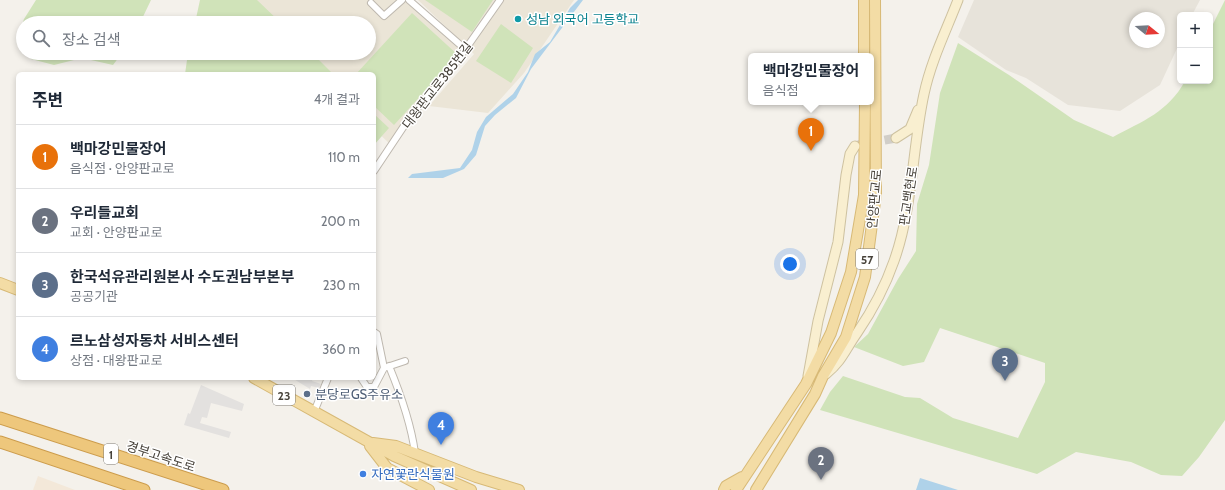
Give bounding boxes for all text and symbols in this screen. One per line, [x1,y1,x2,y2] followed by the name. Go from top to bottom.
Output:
[526,11,640,27] place label: 성남 외국어 고등학교
[1129,12,1165,48] north arrow
[1177,12,1213,84] map controls
[1177,12,1213,48] button: +
[513,14,523,24] marker: 성남 외국어 고등학교
[16,16,376,60] search box
[30,27,52,49] icon: search
[62,31,121,49] text: 장소 검색
[398,38,476,132] street label: 대왕판교로385번길
[1177,48,1213,84] button: −
[748,53,874,105] popup
[763,62,859,80] text: 백마강민물장어
[763,82,799,98] text: 음식점
[32,90,63,110] text: 주변
[314,91,360,107] text: 4개 결과
[798,118,824,151] pin: 1
[70,140,167,158] text: 백마강민물장어
[43,149,47,165] text: 1
[328,149,360,165] text: 110 m
[70,160,175,176] text: 음식점 · 안양판교로
[895,165,921,227] street label: 판교백현로
[863,168,885,229] street label: 안양판교로
[70,204,139,222] text: 우리들교회
[42,213,48,229] text: 2
[321,213,360,229] text: 200 m
[70,224,163,240] text: 교회 · 안양판교로
[856,249,878,269] road number: 57
[780,254,800,274] your location
[70,268,294,286] text: 한국석유관리원본사 수도권남부본부
[41,277,49,293] text: 3
[323,277,360,293] text: 230 m
[70,288,118,304] text: 공공기관
[70,332,239,350] text: 르노삼성자동차 서비스센터
[41,341,49,357] text: 4
[322,341,360,357] text: 360 m
[992,348,1018,381] pin: 3
[70,352,163,368] text: 상점 · 대왕판교로
[273,385,295,405] road number: 23
[315,386,403,402] place label: 분당로GS주유소
[302,389,312,399] marker: 분당로GS주유소
[428,412,454,445] pin: 4
[124,437,198,475] street label: 경부고속도로
[104,444,118,464] road number: 1
[808,447,834,480] pin: 2
[371,466,455,482] place label: 자연꽃란식물원
[358,469,368,479] marker: 자연꽃란식물원

